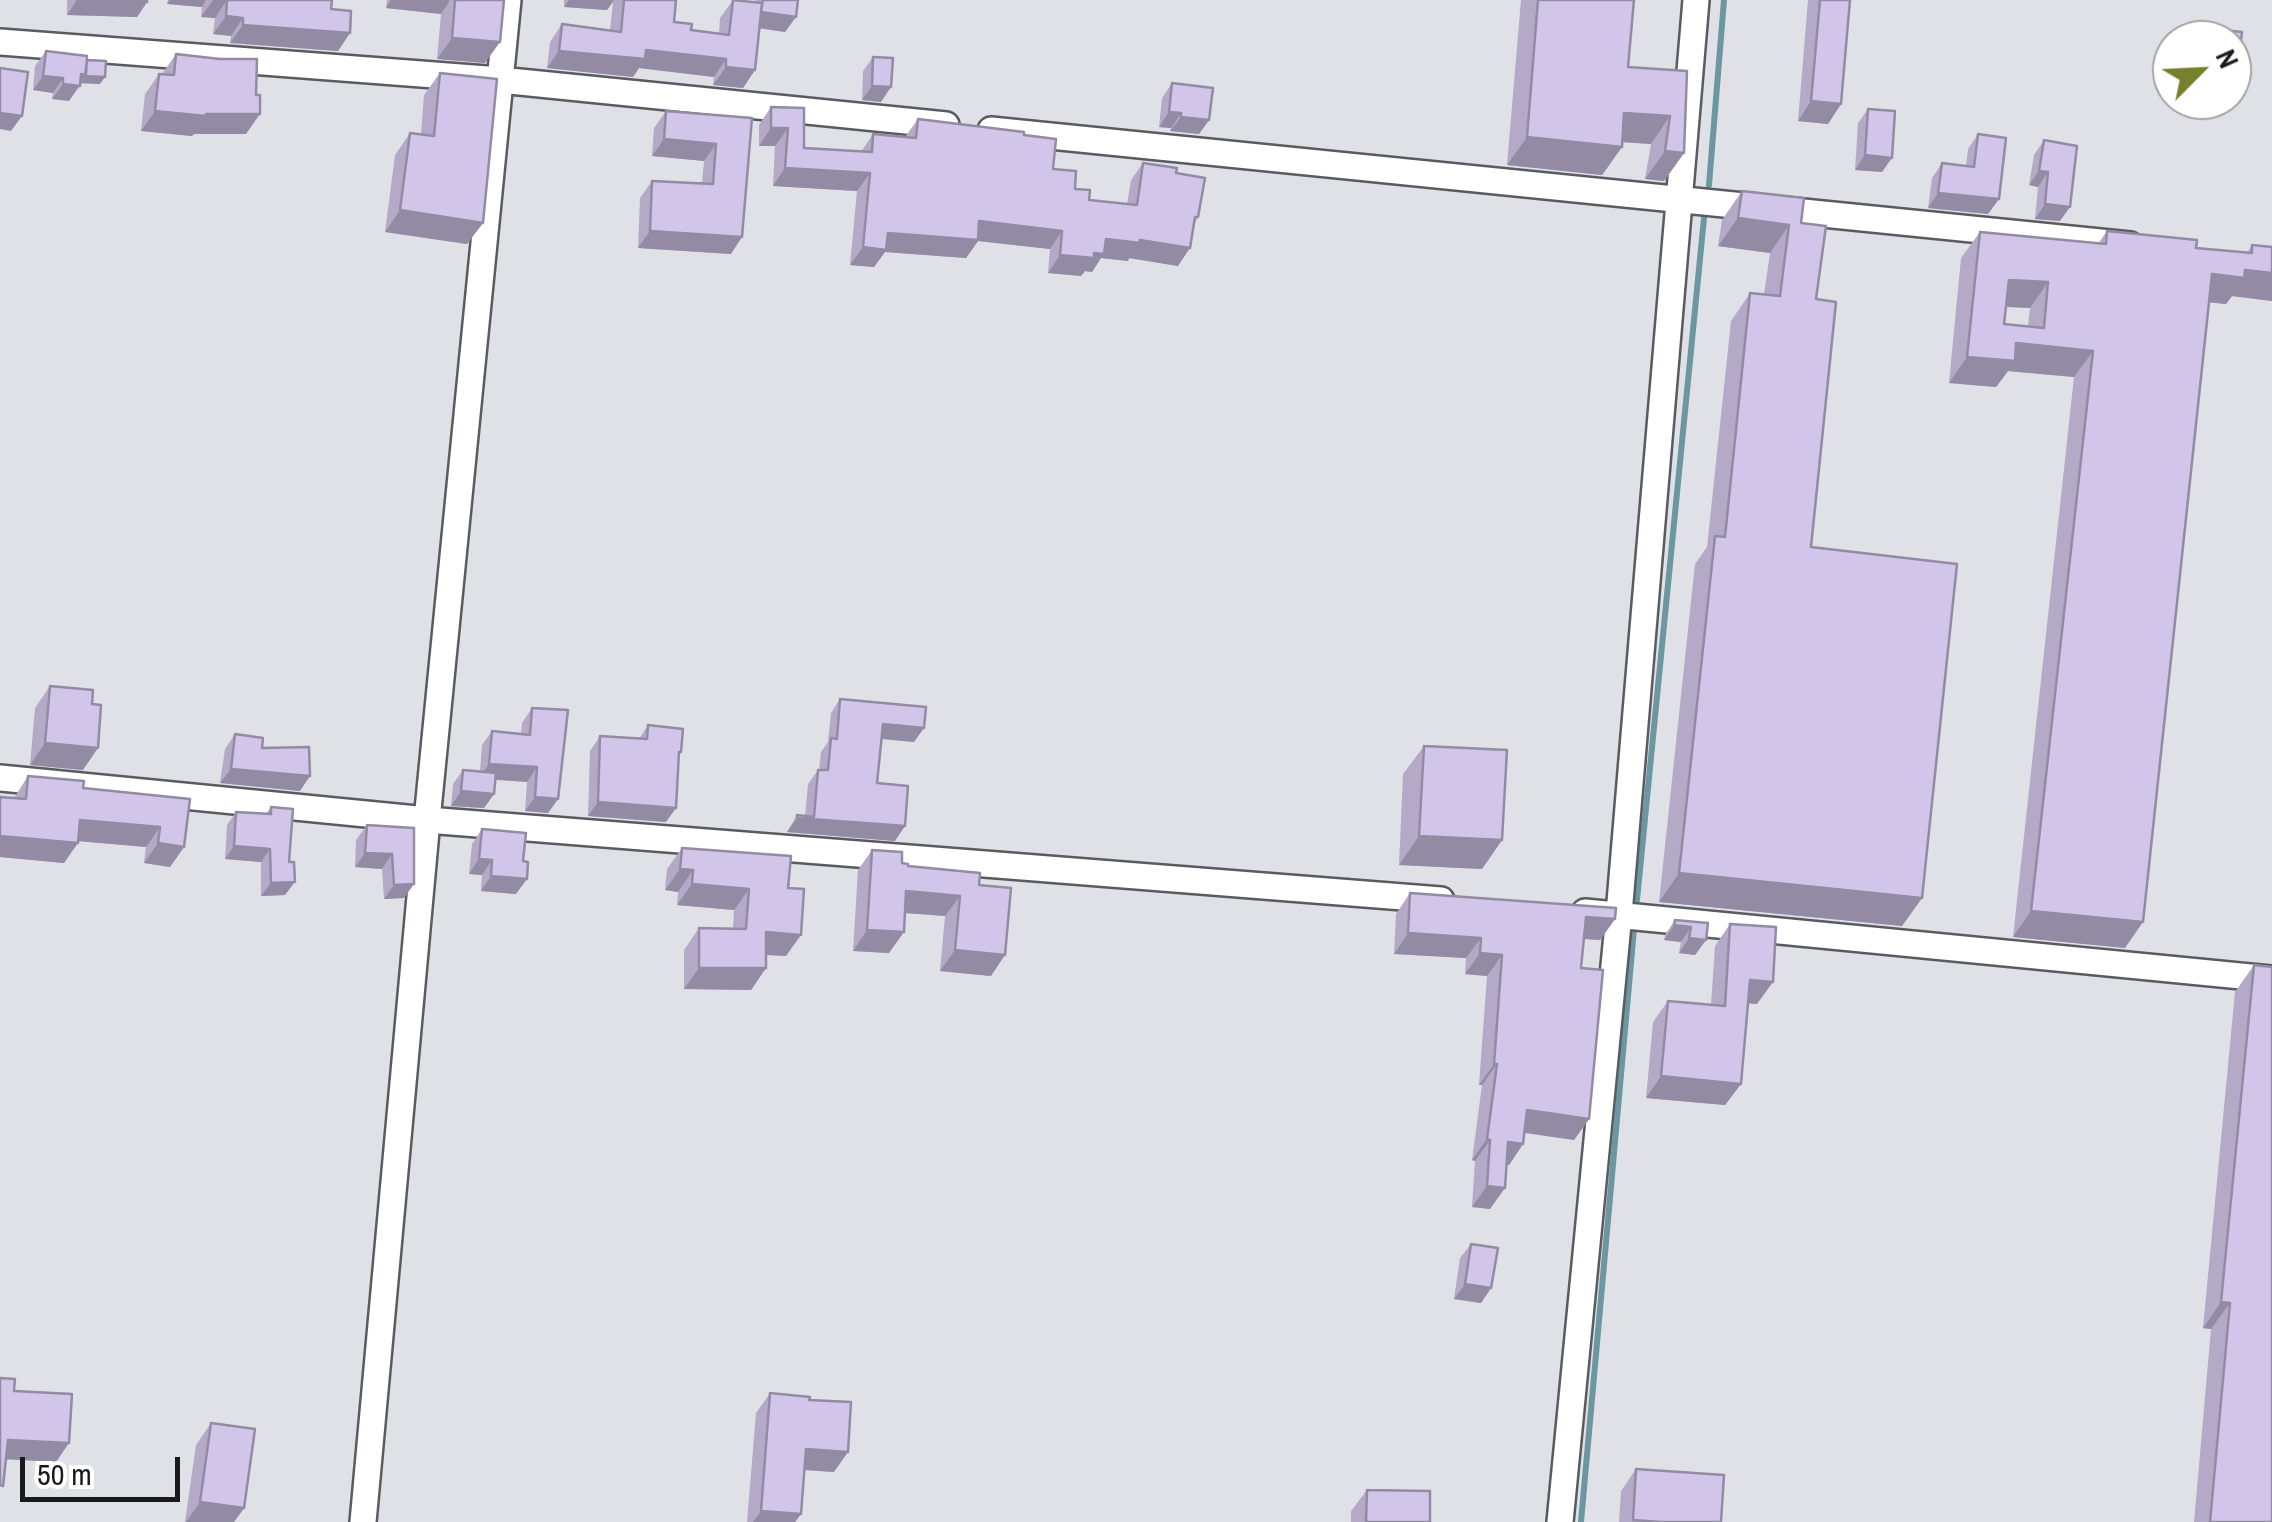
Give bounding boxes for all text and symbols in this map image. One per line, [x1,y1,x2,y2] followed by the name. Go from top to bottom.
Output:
[2152,20,2252,120] north arrow
[2207,43,2248,74] text: N
[25,1437,185,1499] scale bar
[37,1454,92,1494] text: 50 m

